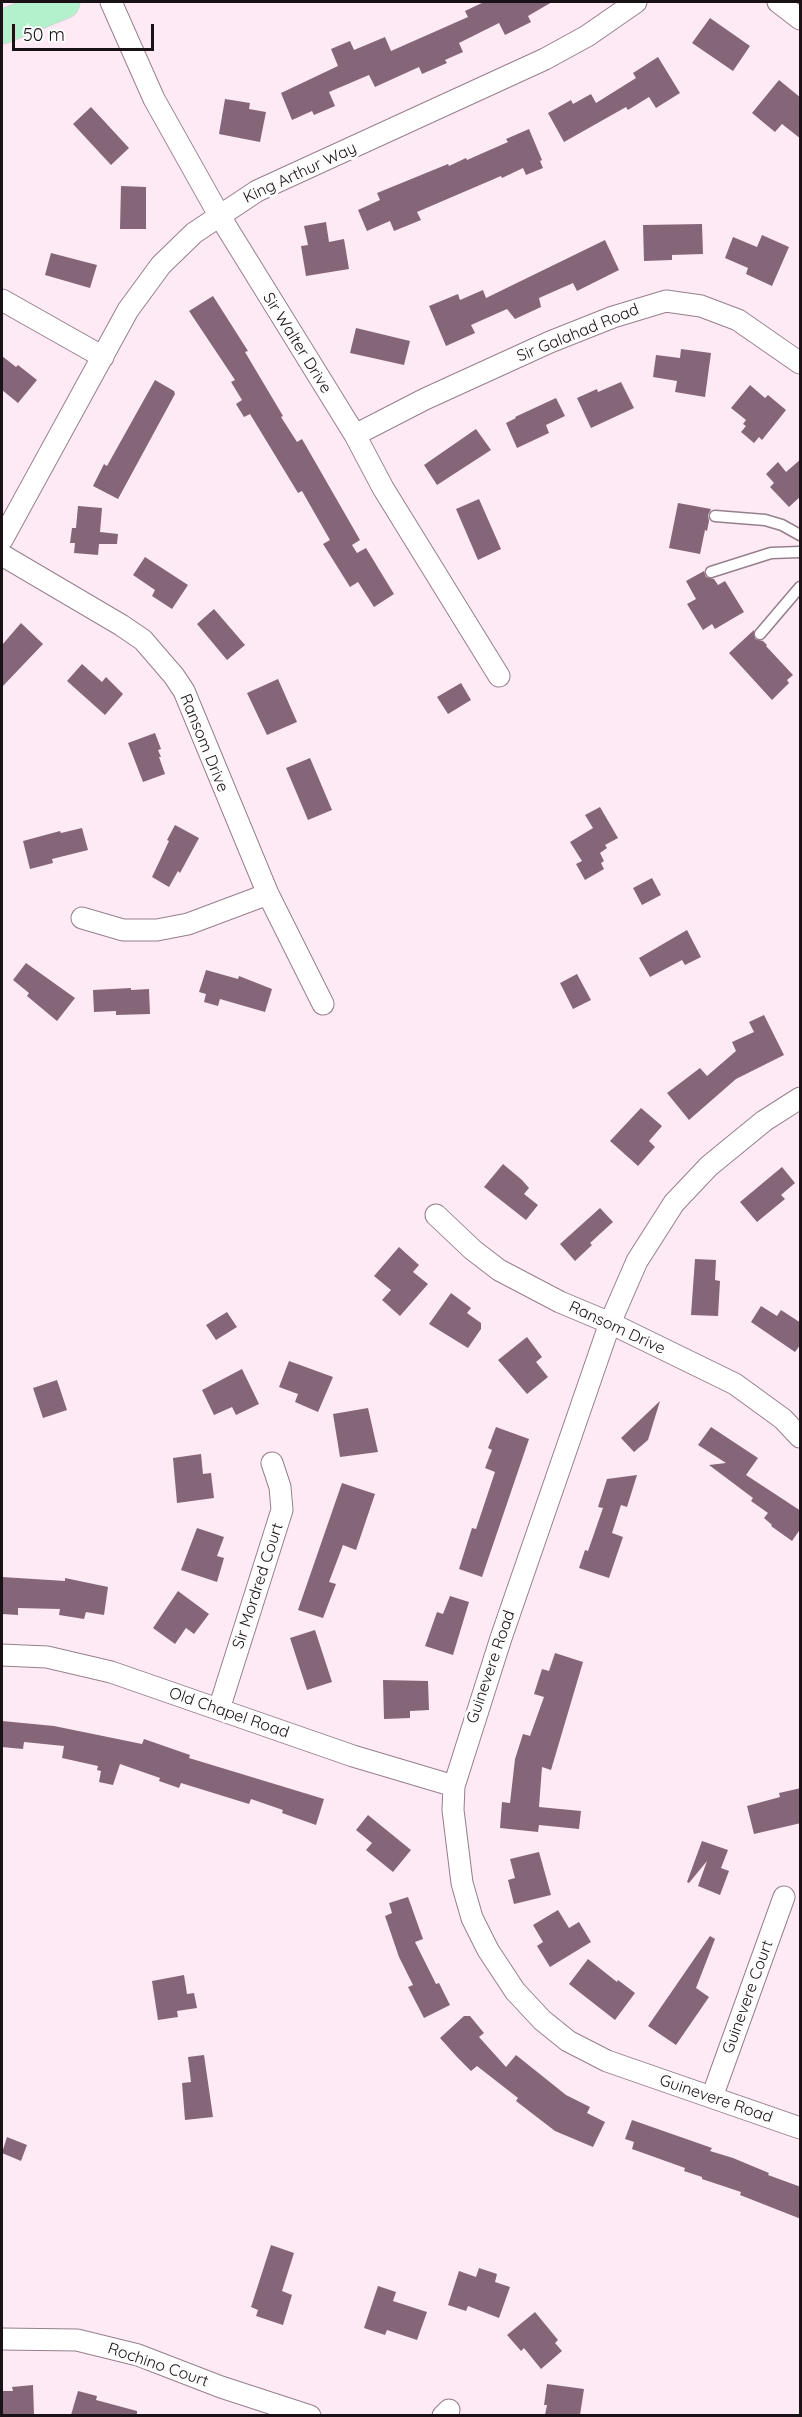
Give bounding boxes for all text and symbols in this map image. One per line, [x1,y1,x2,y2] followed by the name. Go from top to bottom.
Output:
[15,12,158,50] scale bar
[23,23,65,46] text: 50 m
[240,138,360,208] street label: King Arthur Way
[258,289,336,397] street label: Sir Walter Drive
[514,300,642,366] street label: Sir Galahad Road
[176,691,232,795] street label: Ransom Drive
[566,1297,668,1359] street label: Ransom Drive
[229,1521,287,1651] street label: Sir Mordred Court
[463,1608,519,1726] street label: Guinevere Road
[167,1683,291,1743] street label: Old Chapel Road
[719,1938,777,2056] street label: Guinevere Court
[657,2071,775,2127] street label: Guinevere Road
[105,2339,211,2391] street label: Rochino Court

